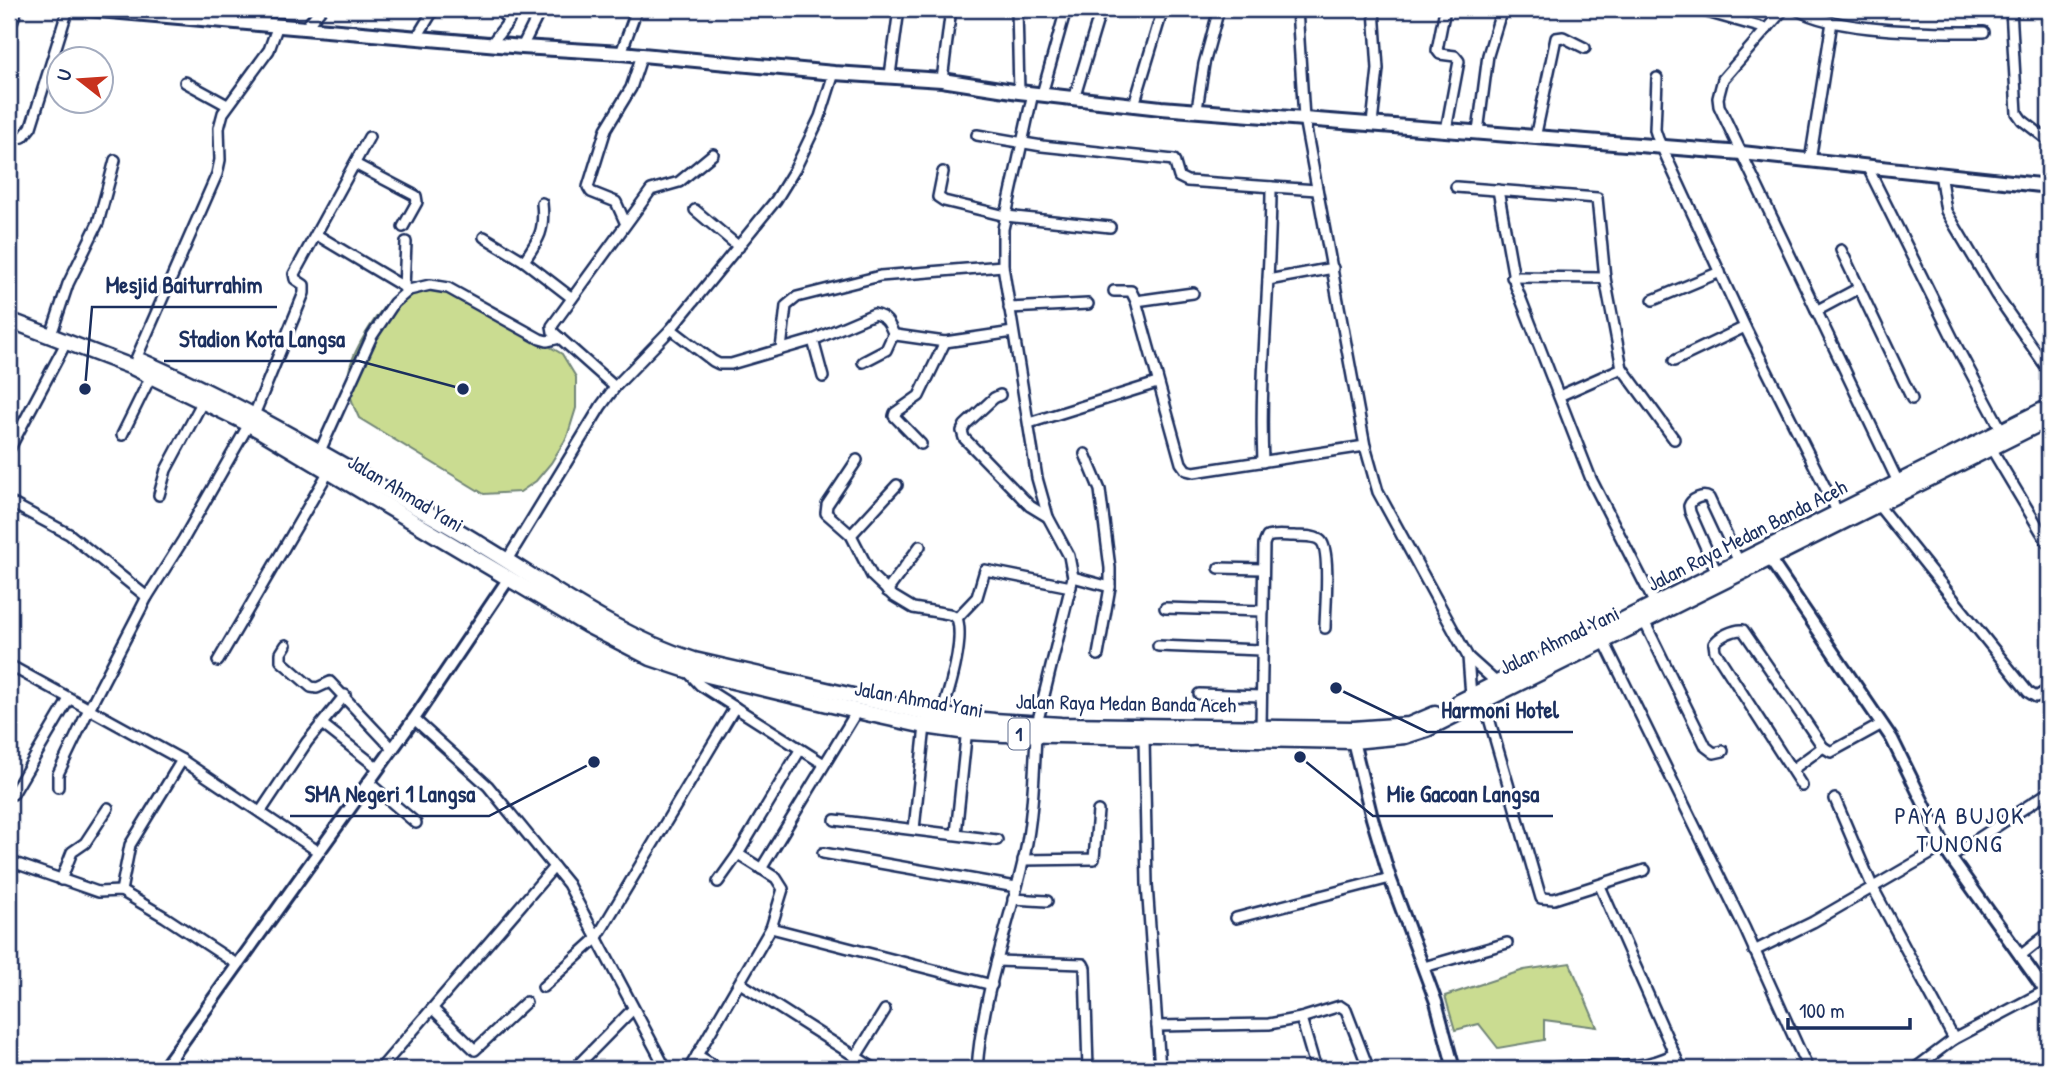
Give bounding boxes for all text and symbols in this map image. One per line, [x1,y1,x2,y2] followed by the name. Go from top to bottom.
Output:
[46,46,116,116] north arrow
[50,66,78,84] text: U
[92,263,277,307] callout: Mesjid Baiturrahim
[106,269,263,300] text: Mesjid Baiturrahim
[164,317,359,361] callout: Stadion Kota Langsa
[179,323,345,355] text: Stadion Kota Langsa
[343,447,469,539] street label: Jalan Ahmad Yani
[1642,472,1852,598] street label: Jalan Raya Medan Banda Aceh
[1494,598,1624,682] street label: Jalan Ahmad Yani
[852,673,986,725] street label: Jalan Ahmad Yani
[1015,687,1237,719] street label: Jalan Raya Medan Banda Aceh
[1427,688,1573,732] callout: Harmoni Hotel
[1441,694,1560,725] text: Harmoni Hotel
[1009,719,1030,750] road number: 1
[290,772,489,816] callout: SMA Negeri 1 Langsa
[1373,772,1553,816] callout: Mie Gacoan Langsa
[305,778,475,810] text: SMA Negeri 1 Langsa
[1387,778,1539,810] text: Mie Gacoan Langsa
[1894,799,2026,859] district label: PAYA BUJOK TUNONG
[1788,987,1911,1031] scale bar
[1799,996,1845,1025] text: 100 m

